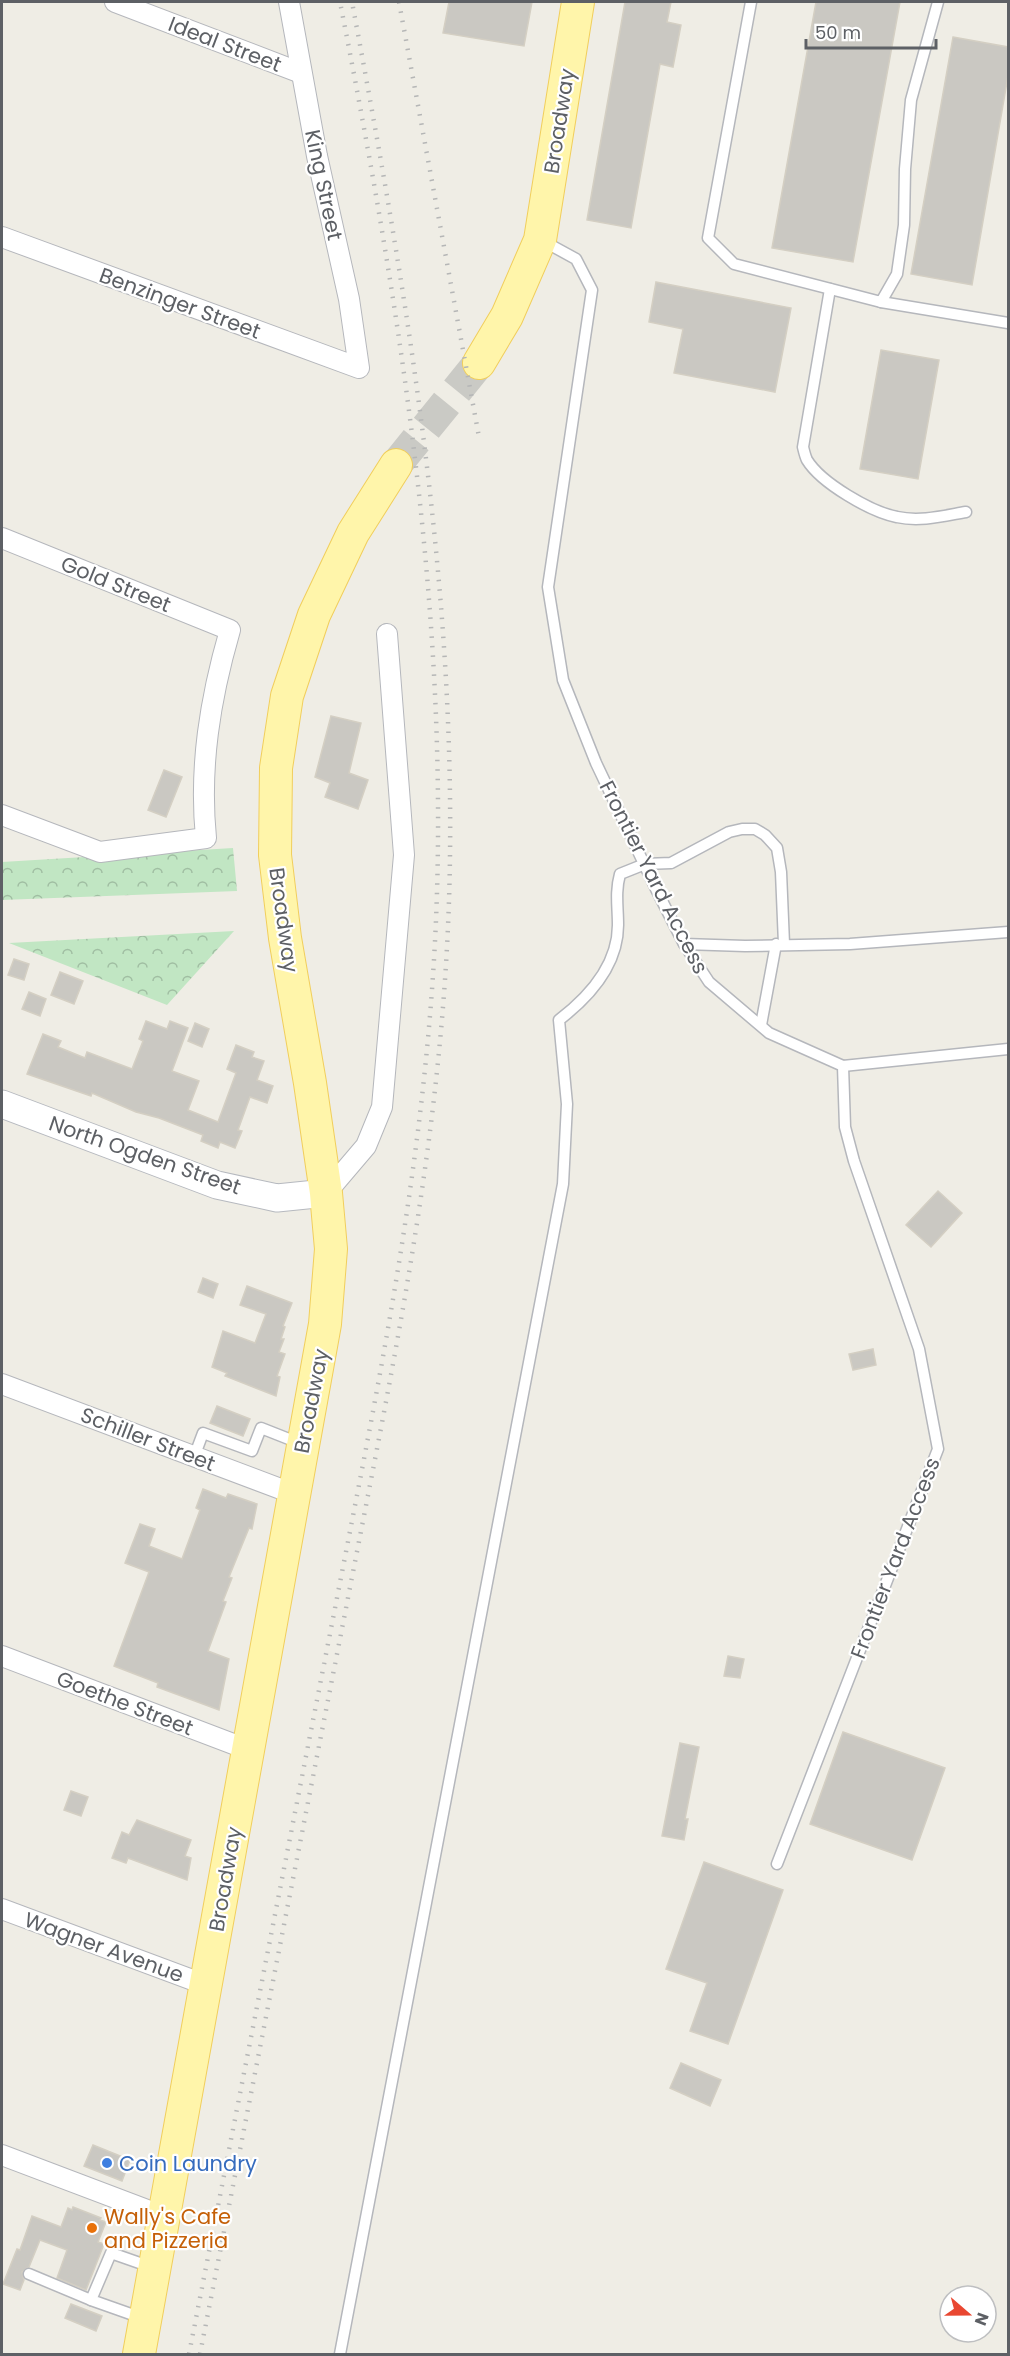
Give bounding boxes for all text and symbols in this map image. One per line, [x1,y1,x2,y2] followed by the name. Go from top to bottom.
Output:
[164,9,286,79] street label: Ideal Street
[806,12,936,50] scale bar
[815,20,861,45] text: 50 m
[536,66,582,176] street label: Broadway
[298,127,350,243] street label: King Street
[95,260,265,346] street label: Benzinger Street
[57,549,175,619] street label: Gold Street
[593,775,715,979] street label: Frontier Yard Access
[262,866,306,975] street label: Broadway
[45,1109,245,1201] street label: North Ogden Street
[287,1346,335,1456] street label: Broadway
[77,1400,219,1478] street label: Schiller Street
[843,1453,947,1663] street label: Frontier Yard Access
[53,1664,197,1742] street label: Goethe Street
[202,1824,248,1934] street label: Broadway
[20,1905,188,1989] street label: Wagner Avenue
[119,2149,257,2178] place label: Coin Laundry
[100,2156,114,2170] marker: Coin Laundry
[104,2202,231,2255] place label: Wally's Cafe and Pizzeria
[85,2221,99,2235] marker: Wally's Cafe and Pizzeria
[938,2284,998,2344] north arrow
[969,2309,994,2329] text: N

